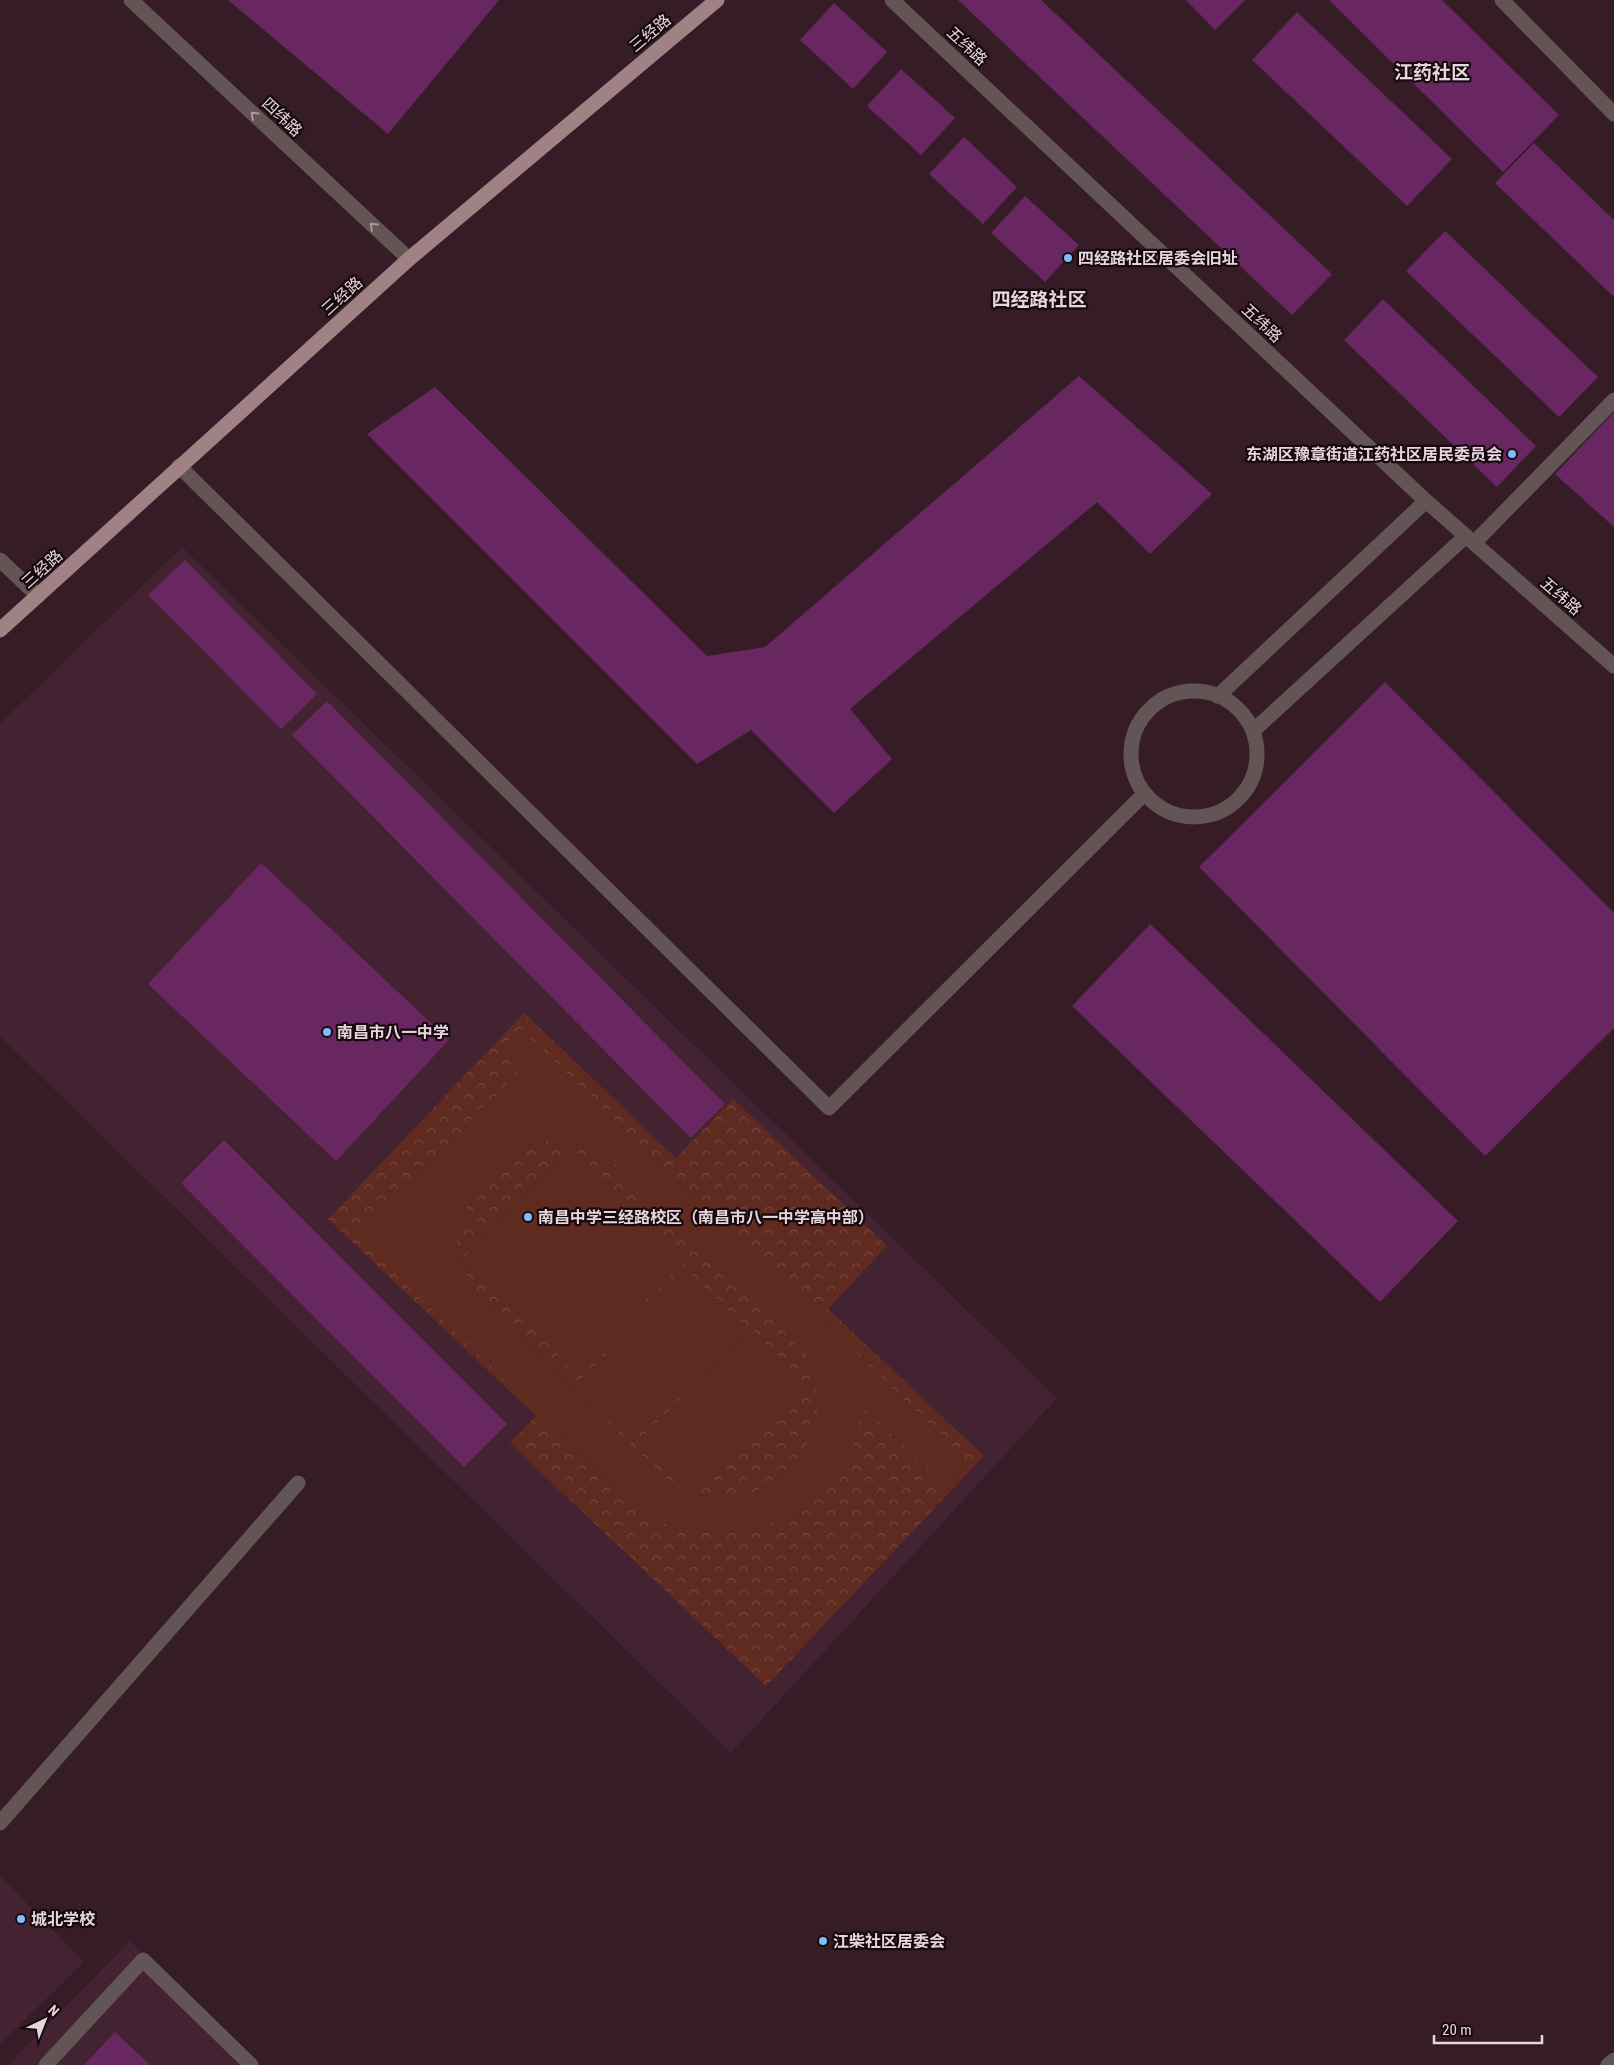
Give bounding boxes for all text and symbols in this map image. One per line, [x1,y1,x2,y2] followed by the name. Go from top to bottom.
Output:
[626,10,674,56] street label: 三经路
[943,23,991,69] street label: 五纬路
[1394,61,1470,84] district label: 江药社区
[258,94,306,140] street label: 四纬路
[251,112,260,121] one-way arrow
[370,223,379,232] one-way arrow
[1078,249,1238,268] place label: 四经路社区居委会旧址
[1062,252,1074,264] marker: 四经路社区居委会旧址
[318,273,366,319] street label: 三经路
[991,288,1087,311] district label: 四经路社区
[1238,300,1286,346] street label: 五纬路
[1246,445,1502,464] place label: 东湖区豫章街道江药社区居民委员会
[1506,448,1518,460] marker: 东湖区豫章街道江药社区居民委员会
[18,546,66,592] street label: 三经路
[1537,573,1585,619] street label: 五纬路
[337,1023,449,1042] place label: 南昌市八一中学
[321,1026,333,1038] marker: 南昌市八一中学
[538,1208,874,1227] place label: 南昌中学三经路校区（南昌市八一中学高中部）
[522,1211,534,1223] marker: 南昌中学三经路校区（南昌市八一中学高中部）
[31,1910,96,1929] place label: 城北学校
[15,1913,27,1925] marker: 城北学校
[833,1932,945,1951] place label: 江柴社区居委会
[817,1935,829,1947] marker: 江柴社区居委会
[20,1995,70,2045] north arrow
[45,2002,62,2019] text: N
[1434,2012,1542,2044] scale bar
[1442,2021,1472,2039] text: 20 m

